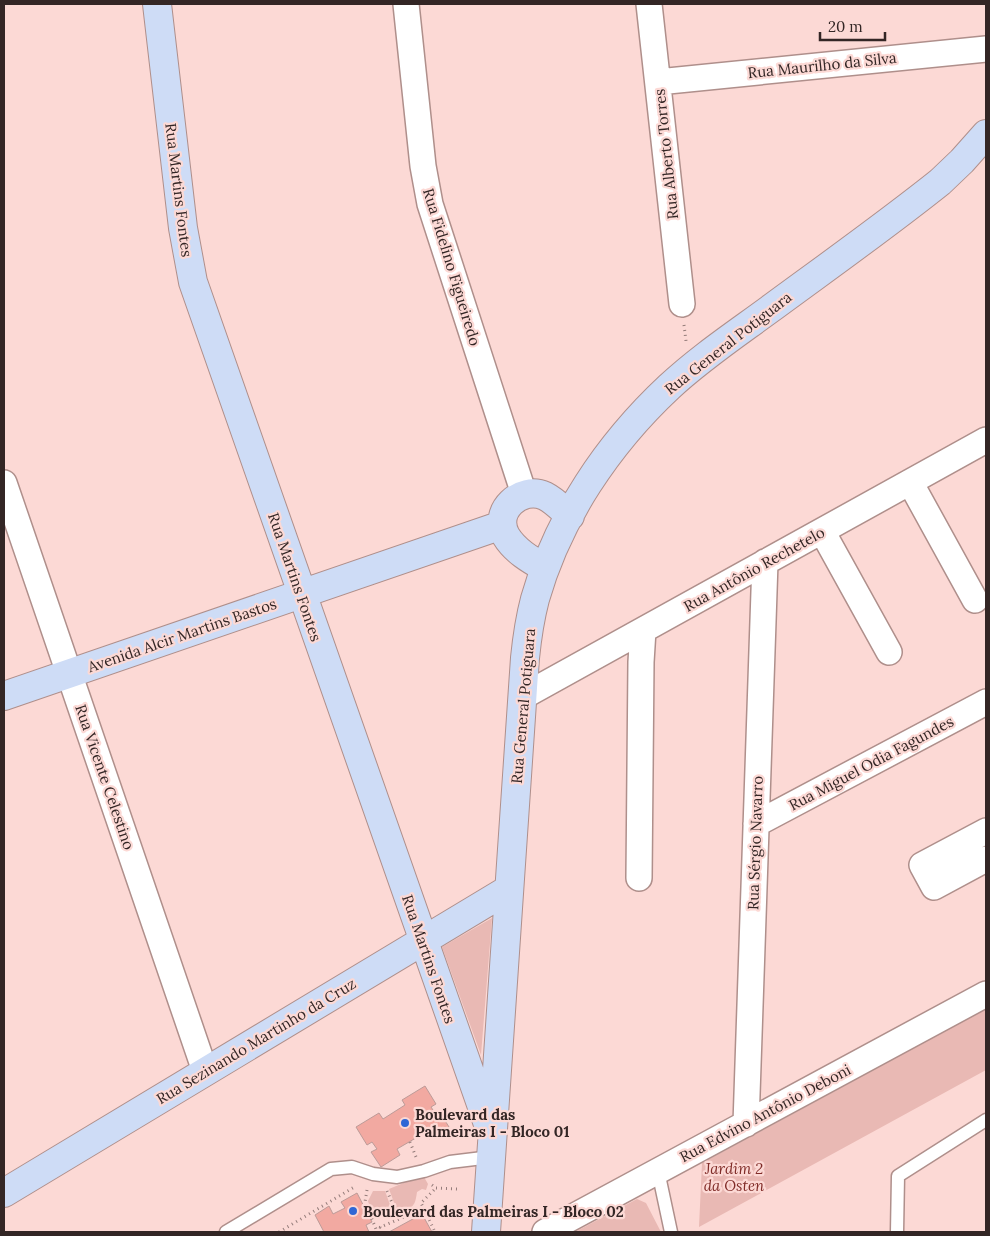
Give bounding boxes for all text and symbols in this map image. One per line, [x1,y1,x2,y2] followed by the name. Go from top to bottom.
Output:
[820,10,885,42] scale bar
[828,17,863,36] text: 20 m
[747,48,898,82] street label: Rua Maurilho da Silva
[650,88,682,220] street label: Rua Alberto Torres
[161,122,197,258] street label: Rua Martins Fontes
[419,186,485,348] street label: Rua Fidelino Figueiredo
[661,287,795,398] street label: Rua General Potiguara
[264,510,326,644] street label: Rua Martins Fontes
[680,522,828,616] street label: Rua Antônio Rechetelo
[84,594,279,677] street label: Avenida Alcir Martins Bastos
[507,627,539,784] street label: Rua General Potiguara
[71,702,139,852] street label: Rua Vicente Celestino
[785,711,957,815] street label: Rua Miguel Odia Fagundes
[743,775,767,911] street label: Rua Sérgio Navarro
[398,892,460,1026] street label: Rua Martins Fontes
[153,974,359,1108] street label: Rua Sezinando Martinho da Cruz
[676,1060,854,1166] street label: Rua Edvino Antônio Deboni
[415,1105,570,1141] place label: Boulevard das Palmeiras I - Bloco 01
[399,1117,411,1129] marker: Boulevard das Palmeiras I - Bloco 01
[704,1159,765,1195] park label: Jardim 2 da Osten
[363,1202,624,1221] place label: Boulevard das Palmeiras I - Bloco 02
[347,1205,359,1217] marker: Boulevard das Palmeiras I - Bloco 02

